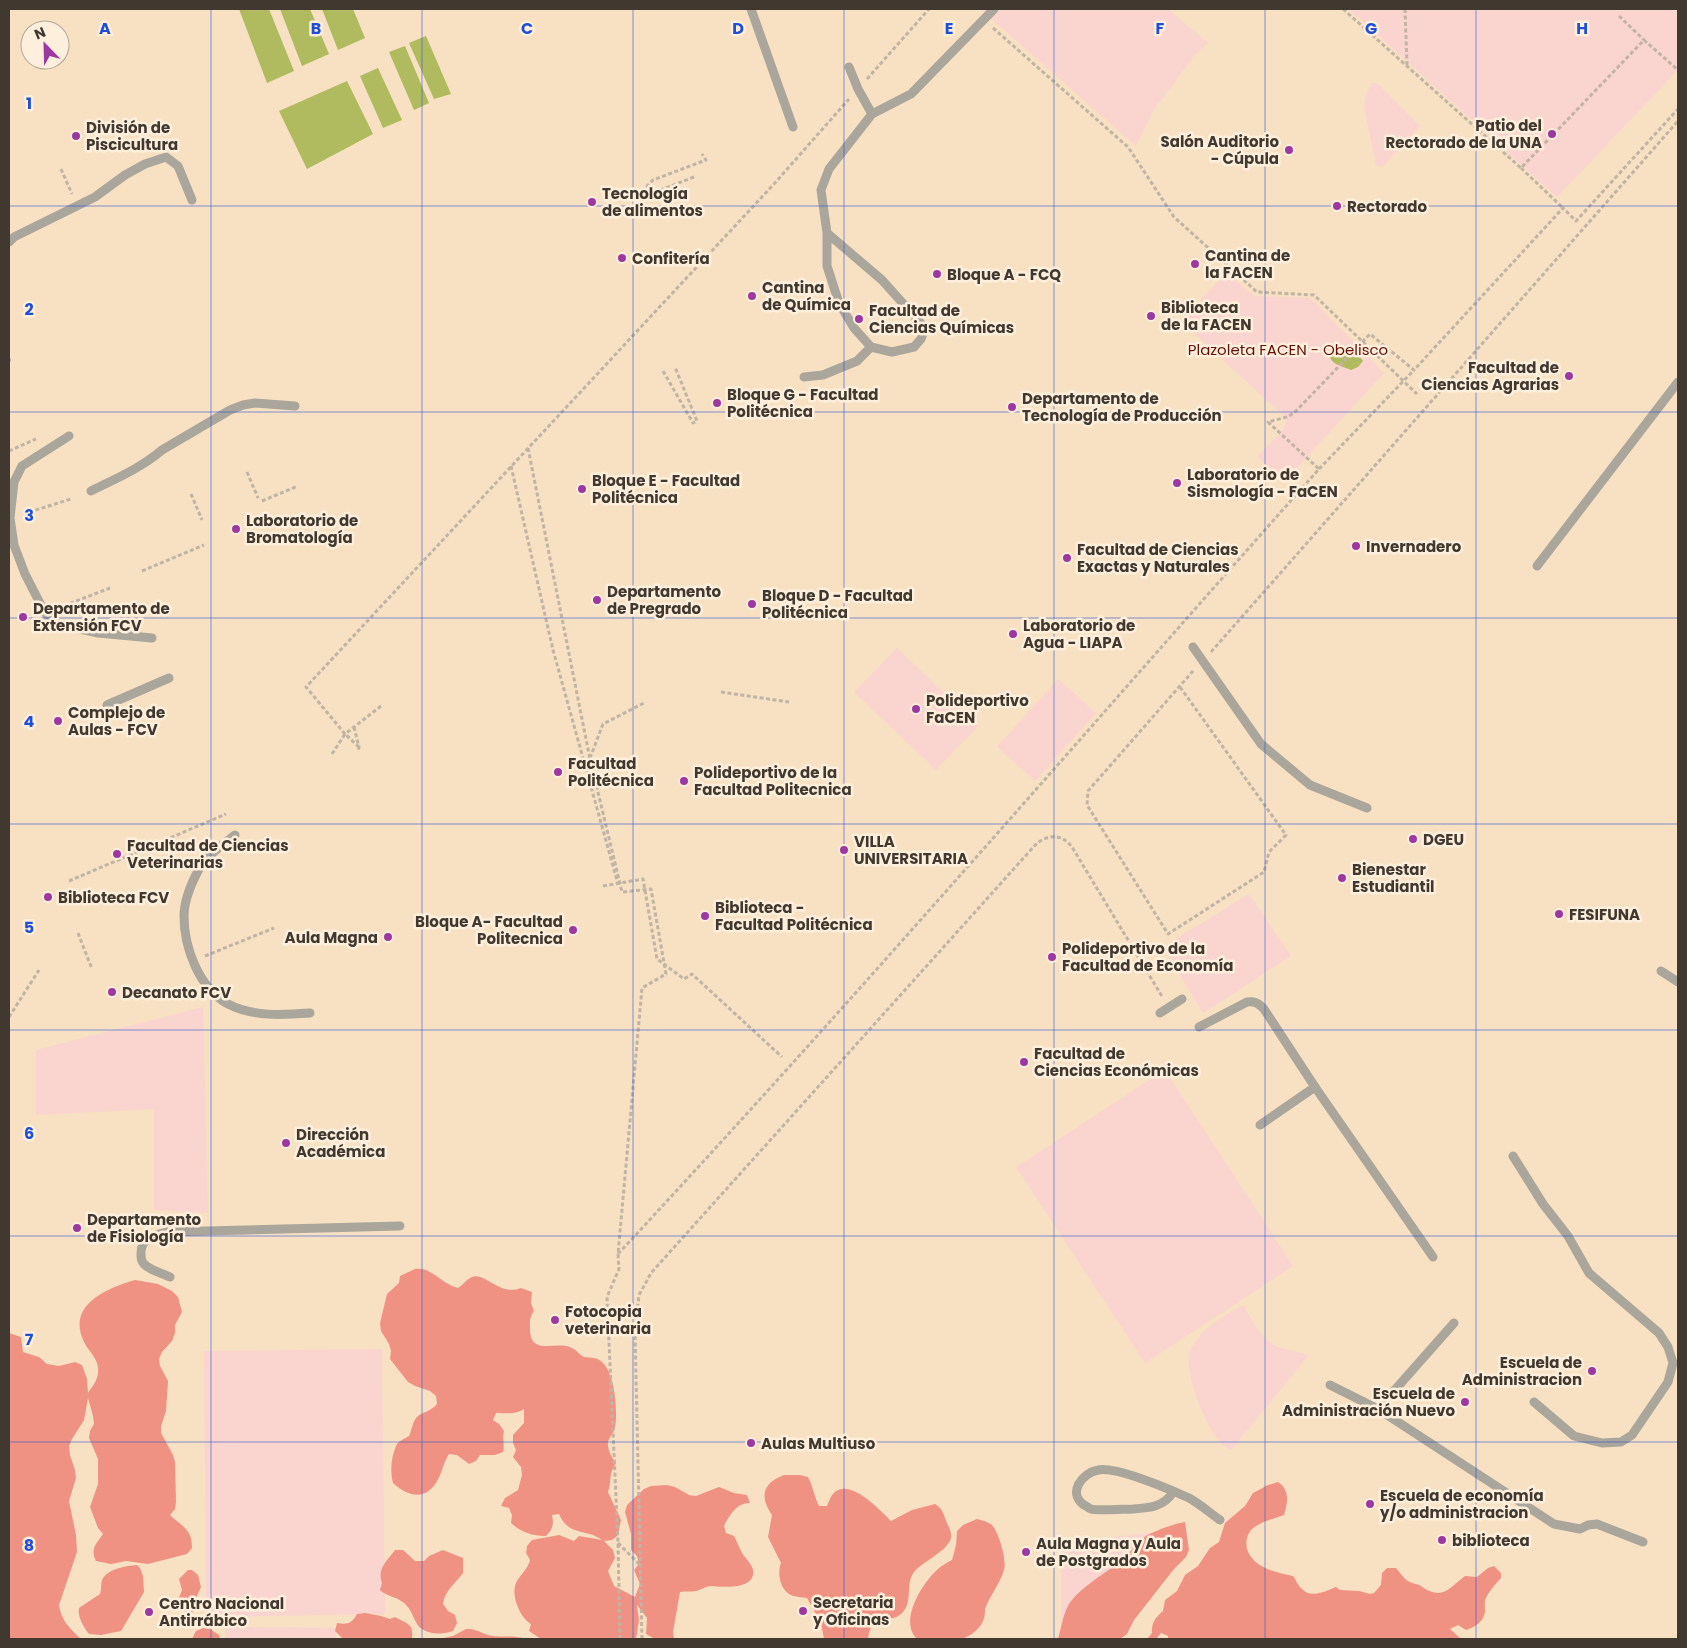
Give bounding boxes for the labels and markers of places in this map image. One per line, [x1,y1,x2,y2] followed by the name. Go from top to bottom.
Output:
[1385,115,1542,153] place label: Patio del Rectorado de la UNA
[86,117,178,155] place label: División de Piscicultura
[1546,128,1558,140] marker: Patio del Rectorado de la UNA
[70,130,82,142] marker: División de Piscicultura
[1160,131,1279,169] place label: Salón Auditorio - Cúpula
[1283,144,1295,156] marker: Salón Auditorio - Cúpula
[602,183,703,221] place label: Tecnología de alimentos
[586,196,598,208] marker: Tecnología de alimentos
[1347,196,1428,217] place label: Rectorado
[1331,200,1343,212] marker: Rectorado
[1205,245,1290,283] place label: Cantina de la FACEN
[632,248,710,269] place label: Confitería
[616,252,628,264] marker: Confitería
[1189,258,1201,270] marker: Cantina de la FACEN
[947,264,1061,285] place label: Bloque A - FCQ
[931,268,943,280] marker: Bloque A - FCQ
[762,277,851,315] place label: Cantina de Química
[746,290,758,302] marker: Cantina de Química
[1161,297,1251,335] place label: Biblioteca de la FACEN
[869,300,1014,338] place label: Facultad de Ciencias Químicas
[1145,310,1157,322] marker: Biblioteca de la FACEN
[853,313,865,325] marker: Facultad de Ciencias Químicas
[1421,357,1559,395] place label: Facultad de Ciencias Agrarias
[1563,370,1575,382] marker: Facultad de Ciencias Agrarias
[727,384,879,422] place label: Bloque G - Facultad Politécnica
[1022,388,1222,426] place label: Departamento de Tecnología de Producción
[711,397,723,409] marker: Bloque G - Facultad Politécnica
[1006,401,1018,413] marker: Departamento de Tecnología de Producción
[1187,464,1338,502] place label: Laboratorio de Sismología - FaCEN
[592,470,740,508] place label: Bloque E - Facultad Politécnica
[1171,477,1183,489] marker: Laboratorio de Sismología - FaCEN
[576,483,588,495] marker: Bloque E - Facultad Politécnica
[246,510,358,548] place label: Laboratorio de Bromatología
[230,523,242,535] marker: Laboratorio de Bromatología
[1366,536,1462,557] place label: Invernadero
[1077,539,1239,577] place label: Facultad de Ciencias Exactas y Naturales
[1350,540,1362,552] marker: Invernadero
[1061,552,1073,564] marker: Facultad de Ciencias Exactas y Naturales
[607,581,722,619] place label: Departamento de Pregrado
[762,585,913,623] place label: Bloque D - Facultad Politécnica
[591,594,603,606] marker: Departamento de Pregrado
[33,598,170,636] place label: Departamento de Extensión FCV
[746,598,758,610] marker: Bloque D - Facultad Politécnica
[17,611,29,623] marker: Departamento de Extensión FCV
[1023,615,1135,653] place label: Laboratorio de Agua - LIAPA
[1007,628,1019,640] marker: Laboratorio de Agua - LIAPA
[926,690,1029,728] place label: Polideportivo FaCEN
[68,702,165,740] place label: Complejo de Aulas - FCV
[910,703,922,715] marker: Polideportivo FaCEN
[52,715,64,727] marker: Complejo de Aulas - FCV
[568,753,654,791] place label: Facultad Politécnica
[694,762,852,800] place label: Polideportivo de la Facultad Politecnica
[552,766,564,778] marker: Facultad Politécnica
[678,775,690,787] marker: Polideportivo de la Facultad Politecnica
[1423,829,1464,850] place label: DGEU
[854,831,968,869] place label: VILLA UNIVERSITARIA
[1407,833,1419,845] marker: DGEU
[127,835,289,873] place label: Facultad de Ciencias Veterinarias
[838,844,850,856] marker: VILLA UNIVERSITARIA
[111,848,123,860] marker: Facultad de Ciencias Veterinarias
[1352,859,1435,897] place label: Bienestar Estudiantil
[1336,872,1348,884] marker: Bienestar Estudiantil
[58,887,169,908] place label: Biblioteca FCV
[42,891,54,903] marker: Biblioteca FCV
[715,897,873,935] place label: Biblioteca - Facultad Politécnica
[1569,904,1640,925] place label: FESIFUNA
[1553,908,1565,920] marker: FESIFUNA
[699,910,711,922] marker: Biblioteca - Facultad Politécnica
[415,911,563,949] place label: Bloque A- Facultad Politecnica
[567,924,579,936] marker: Bloque A- Facultad Politecnica
[285,927,378,948] place label: Aula Magna
[382,931,394,943] marker: Aula Magna
[1062,938,1234,976] place label: Polideportivo de la Facultad de Economía
[1046,951,1058,963] marker: Polideportivo de la Facultad de Economía
[122,982,231,1003] place label: Decanato FCV
[106,986,118,998] marker: Decanato FCV
[1034,1043,1199,1081] place label: Facultad de Ciencias Económicas
[1018,1056,1030,1068] marker: Facultad de Ciencias Económicas
[296,1124,385,1162] place label: Dirección Académica
[280,1137,292,1149] marker: Dirección Académica
[87,1209,202,1247] place label: Departamento de Fisiología
[71,1222,83,1234] marker: Departamento de Fisiología
[565,1301,651,1339] place label: Fotocopia veterinaria
[549,1314,561,1326] marker: Fotocopia veterinaria
[1462,1352,1582,1390] place label: Escuela de Administracion
[1586,1365,1598,1377] marker: Escuela de Administracion
[1282,1383,1455,1421] place label: Escuela de Administración Nuevo
[1459,1396,1471,1408] marker: Escuela de Administración Nuevo
[761,1433,876,1454] place label: Aulas Multiuso
[745,1437,757,1449] marker: Aulas Multiuso
[1379,1485,1544,1523] place label: Escuela de economía y/o administracion
[1364,1498,1376,1510] marker: Escuela de economía y/o administracion
[1452,1530,1530,1551] place label: biblioteca
[1036,1533,1181,1571] place label: Aula Magna y Aula de Postgrados
[1436,1534,1448,1546] marker: biblioteca
[1020,1546,1032,1558] marker: Aula Magna y Aula de Postgrados
[812,1592,894,1630] place label: Secretaria y Oficinas
[159,1593,284,1631] place label: Centro Nacional Antirrábico
[797,1605,809,1617] marker: Secretaria y Oficinas
[143,1606,155,1618] marker: Centro Nacional Antirrábico

